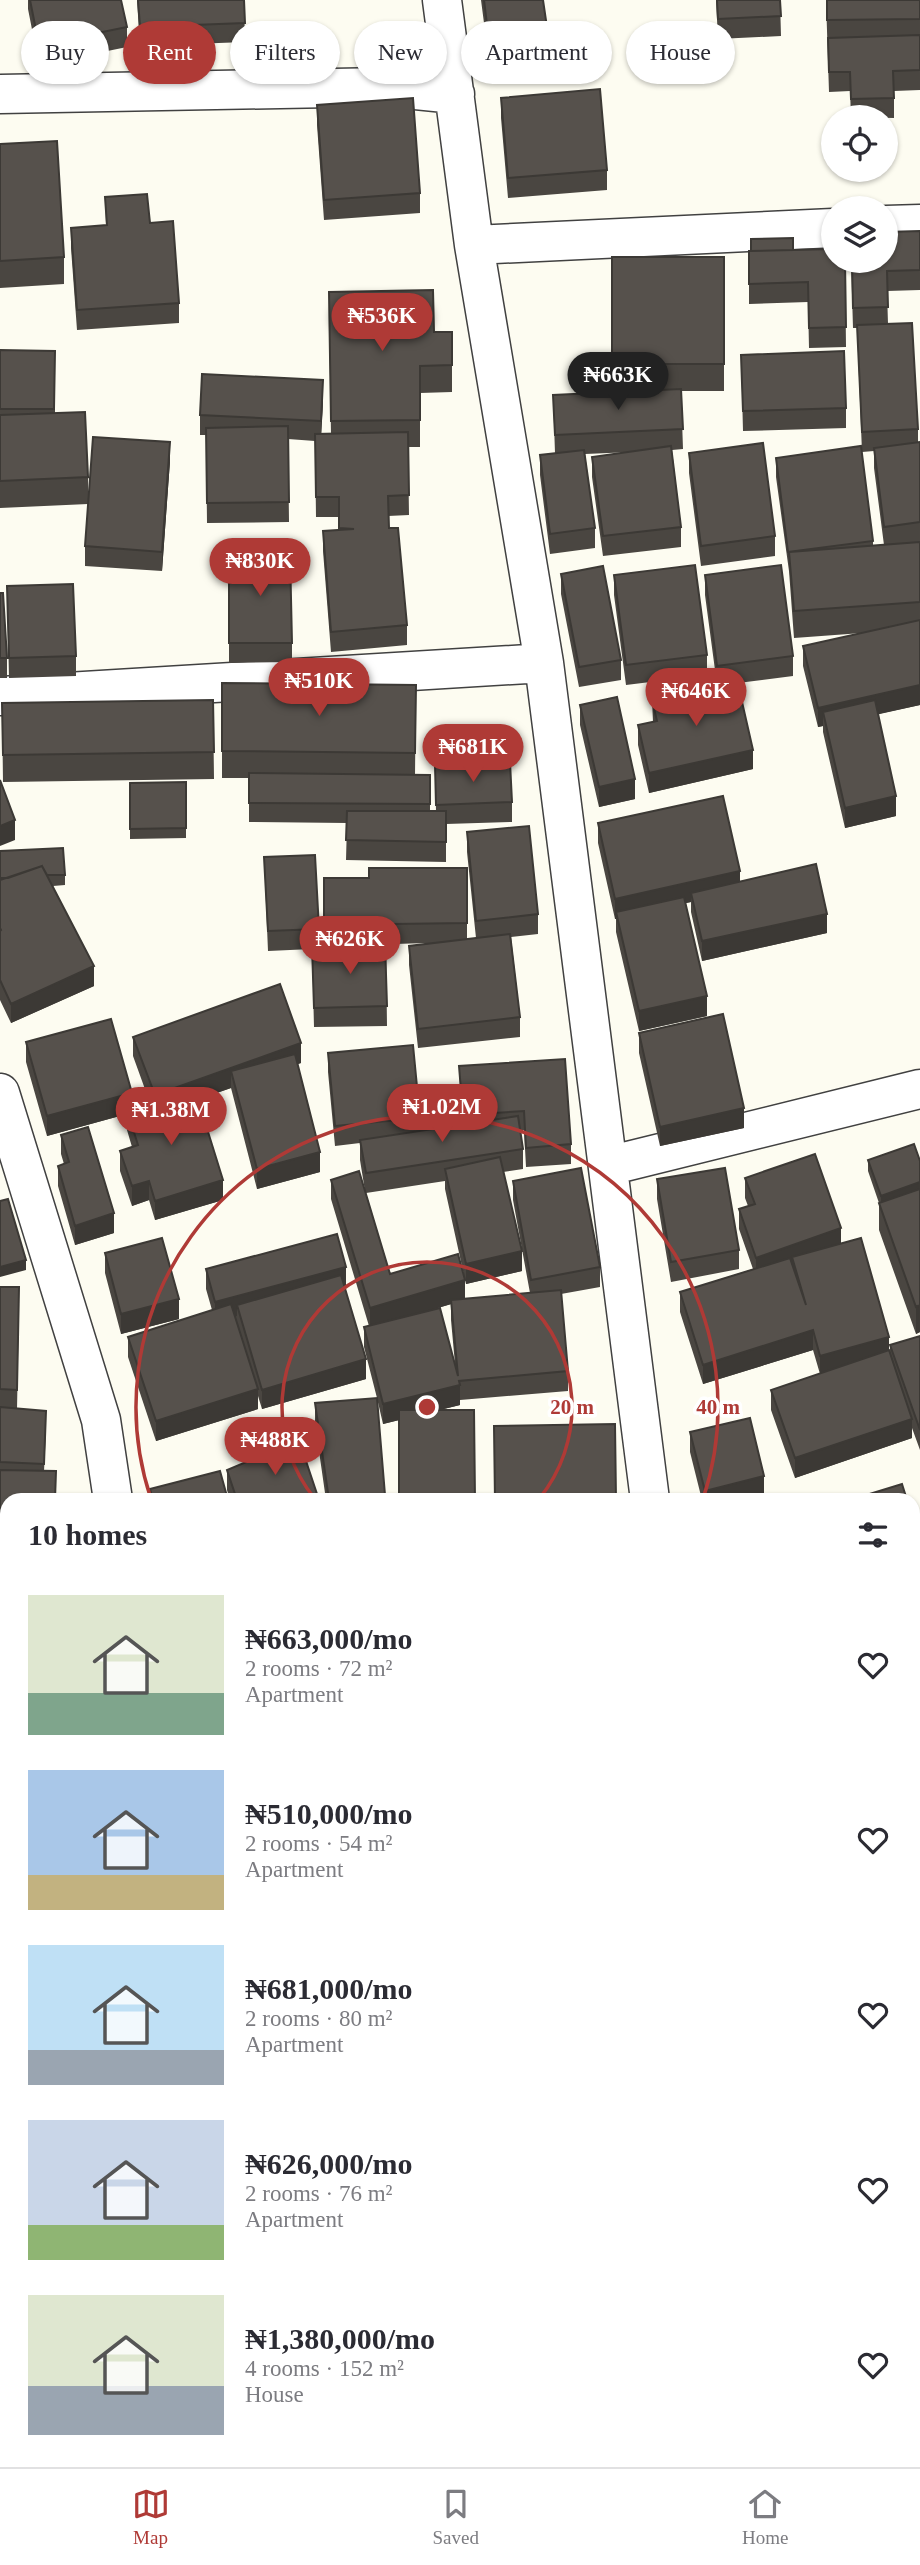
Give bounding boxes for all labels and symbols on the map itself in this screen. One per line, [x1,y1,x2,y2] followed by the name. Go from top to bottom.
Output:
[333,294,431,353] pin: ₦536K
[569,352,667,412] pin: ₦663K
[211,538,309,598] pin: ₦830K
[270,658,368,718] pin: ₦510K
[647,668,745,728] pin: ₦646K
[424,724,522,784] pin: ₦681K
[301,916,399,976] pin: ₦626K
[385,1084,499,1144] pin: ₦1.02M
[114,1088,228,1147] pin: ₦1.38M
[415,1395,439,1419] centre of rings
[550,1395,594,1419] text: 20 m
[696,1395,740,1419] text: 40 m
[226,1418,324,1477] pin: ₦488K

